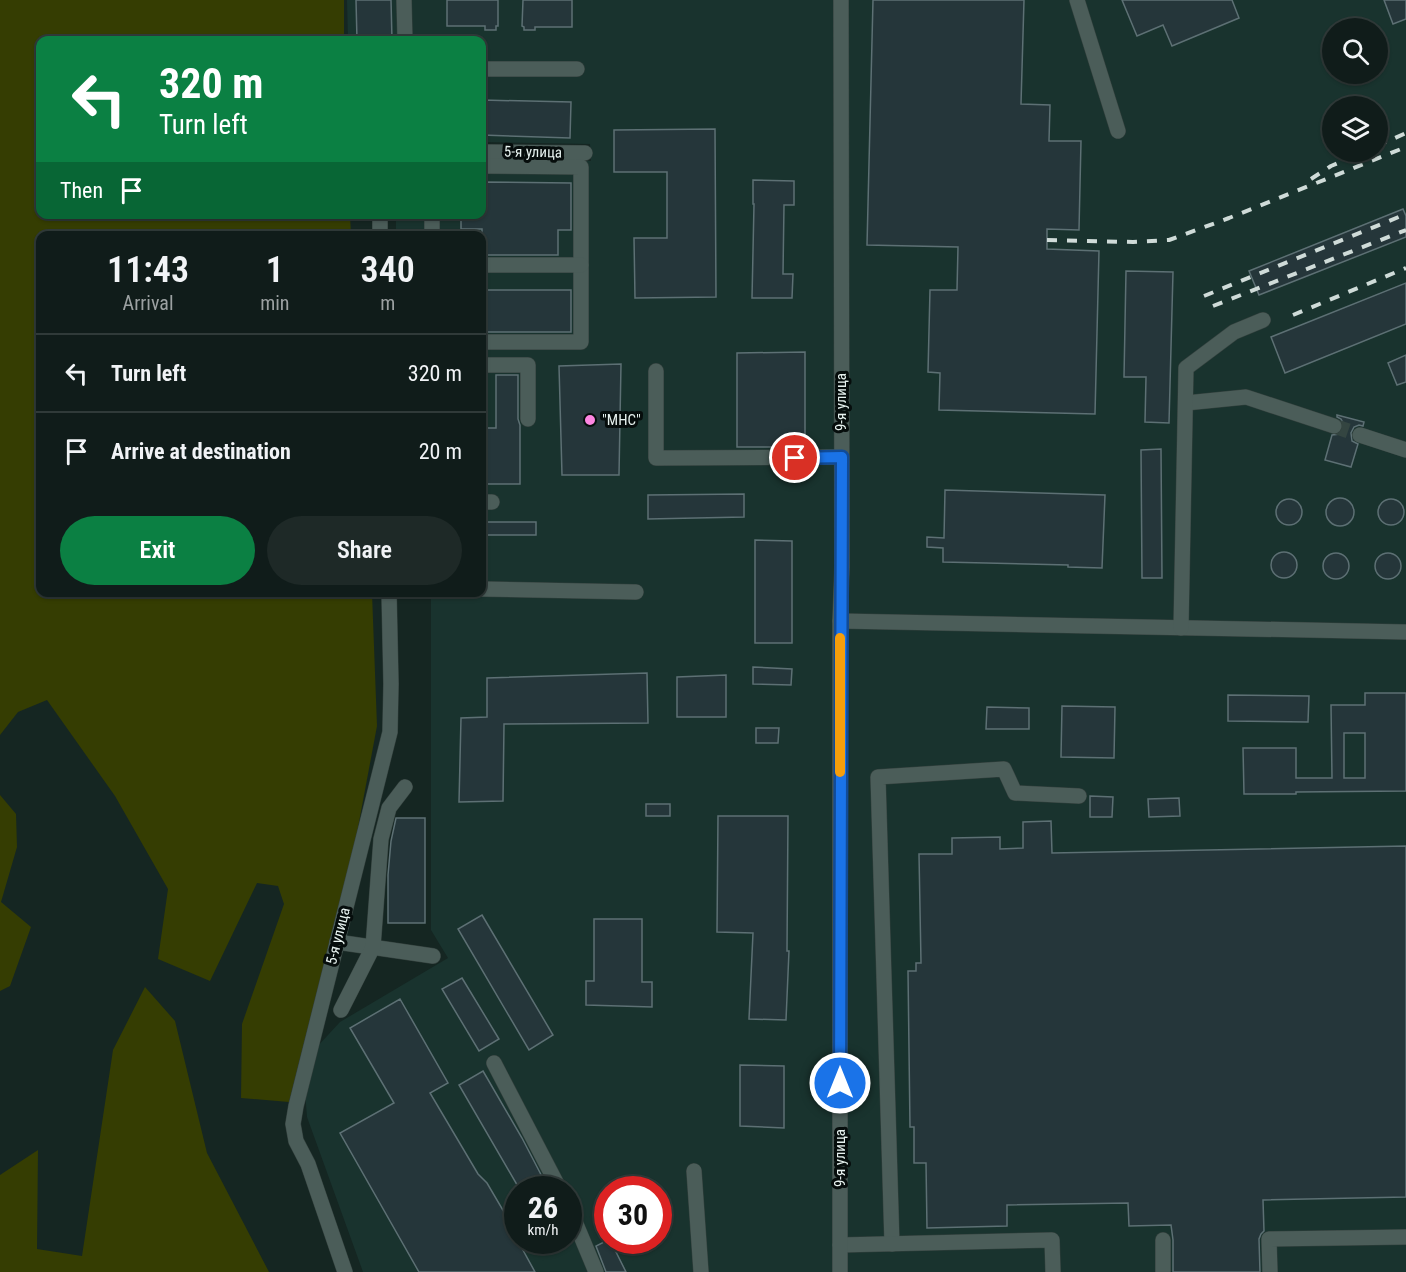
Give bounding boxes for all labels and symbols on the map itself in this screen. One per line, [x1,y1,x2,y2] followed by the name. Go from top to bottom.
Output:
[504,142,562,162] street label: 5-я улица
[832,373,850,431] street label: 9-я улица
[602,411,641,429] place label: "МНС"
[583,413,597,427] marker: "МНС"
[769,432,820,483] pin
[322,906,354,966] street label: 5-я улица
[808,1051,872,1115] position arrow
[831,1129,849,1187] street label: 9-я улица
[594,1176,672,1254] speed limit sign: 30

